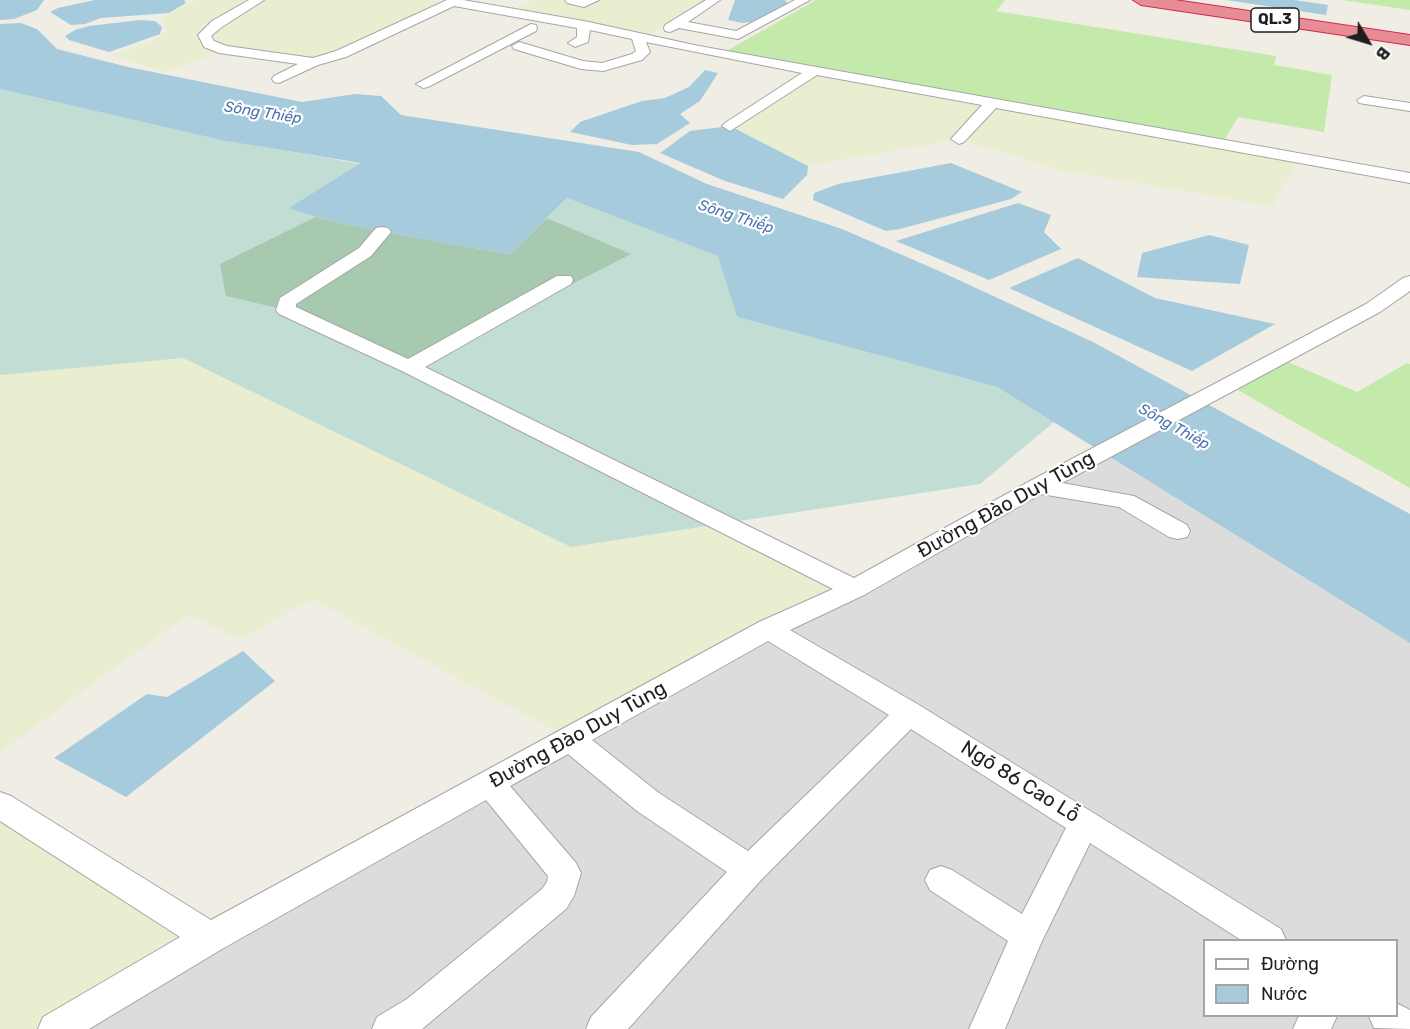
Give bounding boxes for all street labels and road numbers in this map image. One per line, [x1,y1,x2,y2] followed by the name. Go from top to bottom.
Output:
[1251,8,1299,32] road number: QL.3
[913,446,1099,564] street label: Đường Đào Duy Tùng
[485,676,671,794] street label: Đường Đào Duy Tùng
[956,736,1084,828] street label: Ngõ 86 Cao Lỗ

